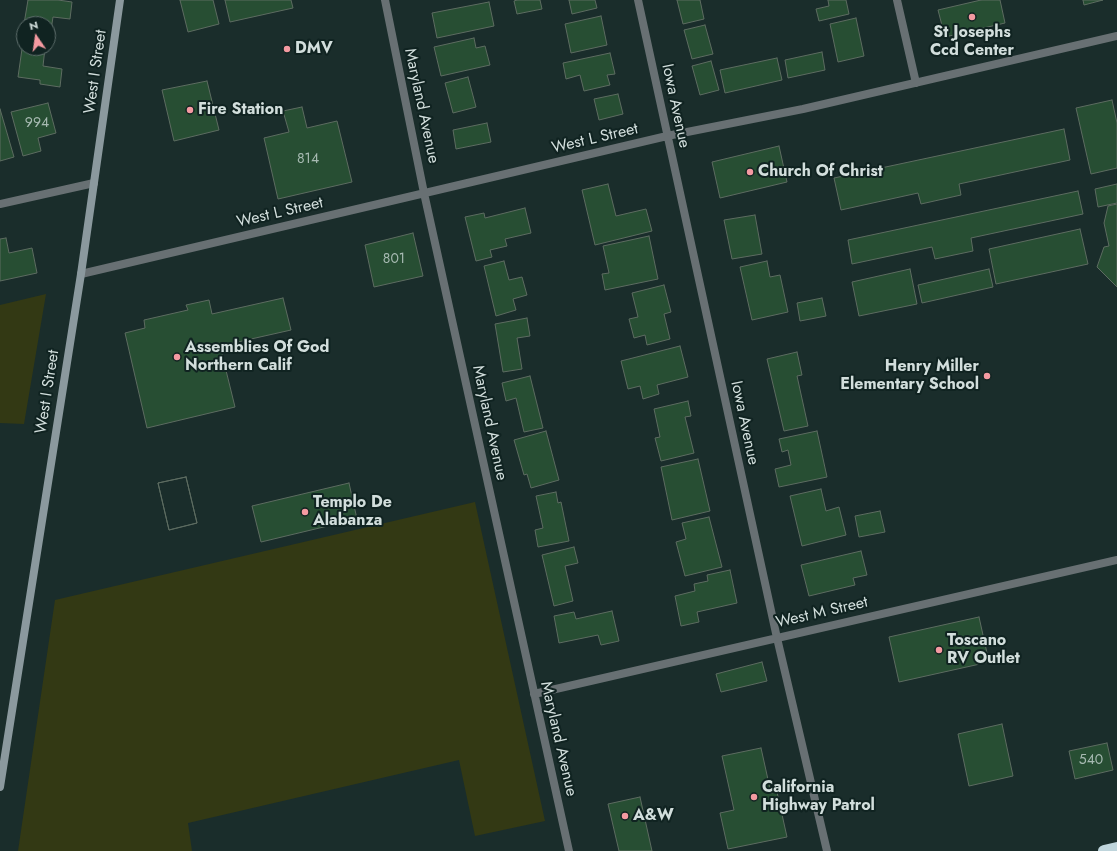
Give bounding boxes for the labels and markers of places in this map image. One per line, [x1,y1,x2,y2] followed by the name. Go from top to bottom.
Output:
[967,12,977,22] marker: St Josephs Ccd Center
[930,23,1014,61] place label: St Josephs Ccd Center
[295,39,333,59] place label: DMV
[282,44,292,54] marker: DMV
[198,100,283,120] place label: Fire Station
[185,105,195,115] marker: Fire Station
[758,162,883,182] place label: Church Of Christ
[745,167,755,177] marker: Church Of Christ
[185,338,329,376] place label: Assemblies Of God Northern Calif
[172,352,182,362] marker: Assemblies Of God Northern Calif
[840,357,979,395] place label: Henry Miller Elementary School
[982,371,992,381] marker: Henry Miller Elementary School
[313,493,392,531] place label: Templo De Alabanza
[300,507,310,517] marker: Templo De Alabanza
[947,631,1020,669] place label: Toscano RV Outlet
[934,645,944,655] marker: Toscano RV Outlet
[762,778,875,816] place label: California Highway Patrol
[749,792,759,802] marker: California Highway Patrol
[633,806,674,826] place label: A&W
[620,811,630,821] marker: A&W

